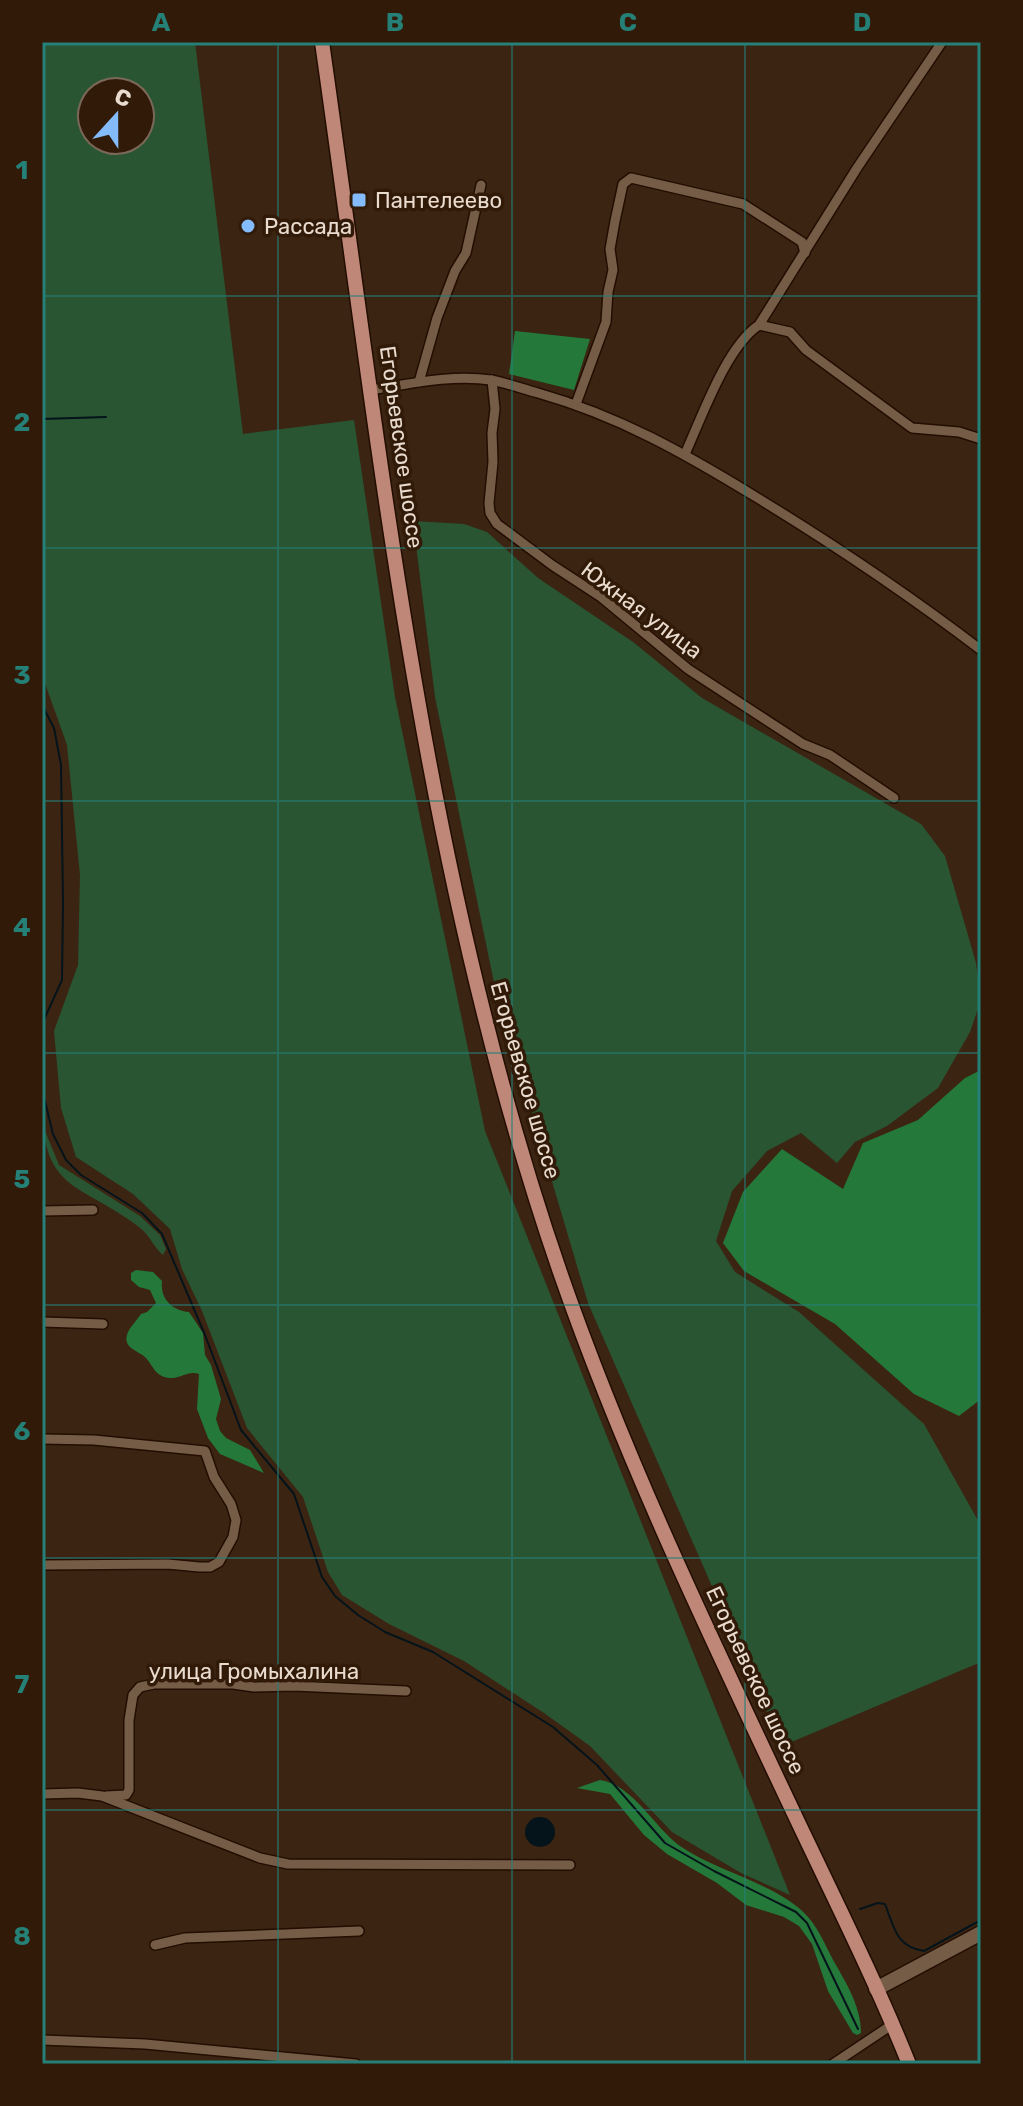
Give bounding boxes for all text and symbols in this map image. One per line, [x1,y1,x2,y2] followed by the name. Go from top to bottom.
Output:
[152,7,171,38] text: A
[386,7,404,38] text: B
[619,7,637,38] text: C
[853,7,871,38] text: D
[76,76,156,156] north arrow
[111,82,135,113] text: С
[16,155,28,186] text: 1
[375,187,502,214] place label: Пантелеево
[350,191,368,209] marker: Пантелеево
[264,213,352,240] place label: Рассада
[239,217,257,235] marker: Рассада
[374,344,429,550] street label: Егорьевское шоссе
[14,407,30,438] text: 2
[576,556,708,665] street label: Южная улица
[13,660,31,691] text: 3
[13,912,31,943] text: 4
[484,978,567,1182] street label: Егорьевское шоссе
[14,1164,30,1195] text: 5
[14,1416,31,1447] text: 6
[700,1582,811,1778] street label: Егорьевское шоссе
[149,1658,359,1685] street label: улица Громыхалина
[15,1669,30,1700] text: 7
[13,1921,31,1952] text: 8

